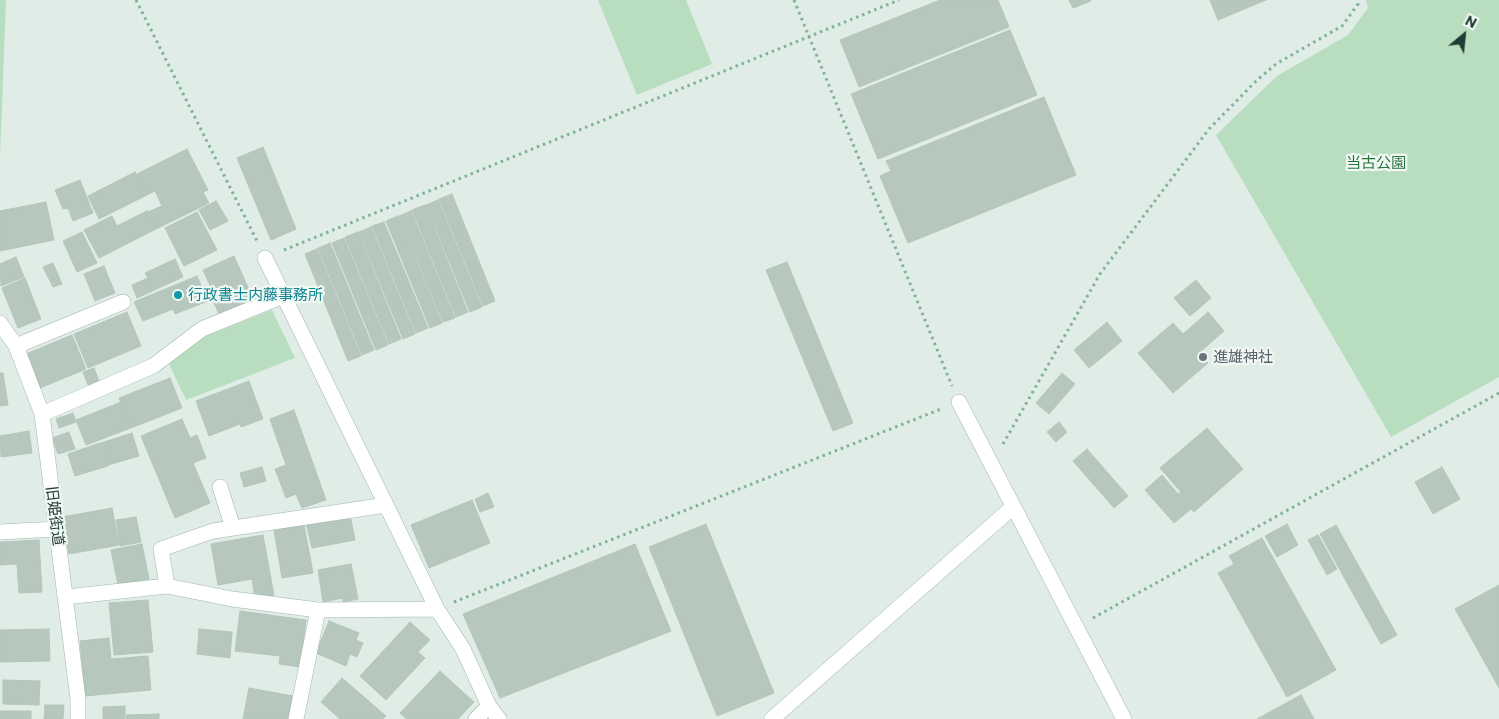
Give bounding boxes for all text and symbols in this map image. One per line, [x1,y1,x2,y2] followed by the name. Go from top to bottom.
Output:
[1439,10,1489,60] north arrow
[1463,11,1480,31] text: N
[1346,154,1406,172] park label: 当古公園
[188,286,323,304] place label: 行政書士内藤事務所
[172,289,184,301] marker: 行政書士内藤事務所
[1213,348,1273,366] place label: 進雄神社
[1197,351,1209,363] marker: 進雄神社
[42,485,68,547] street label: 旧姫街道

